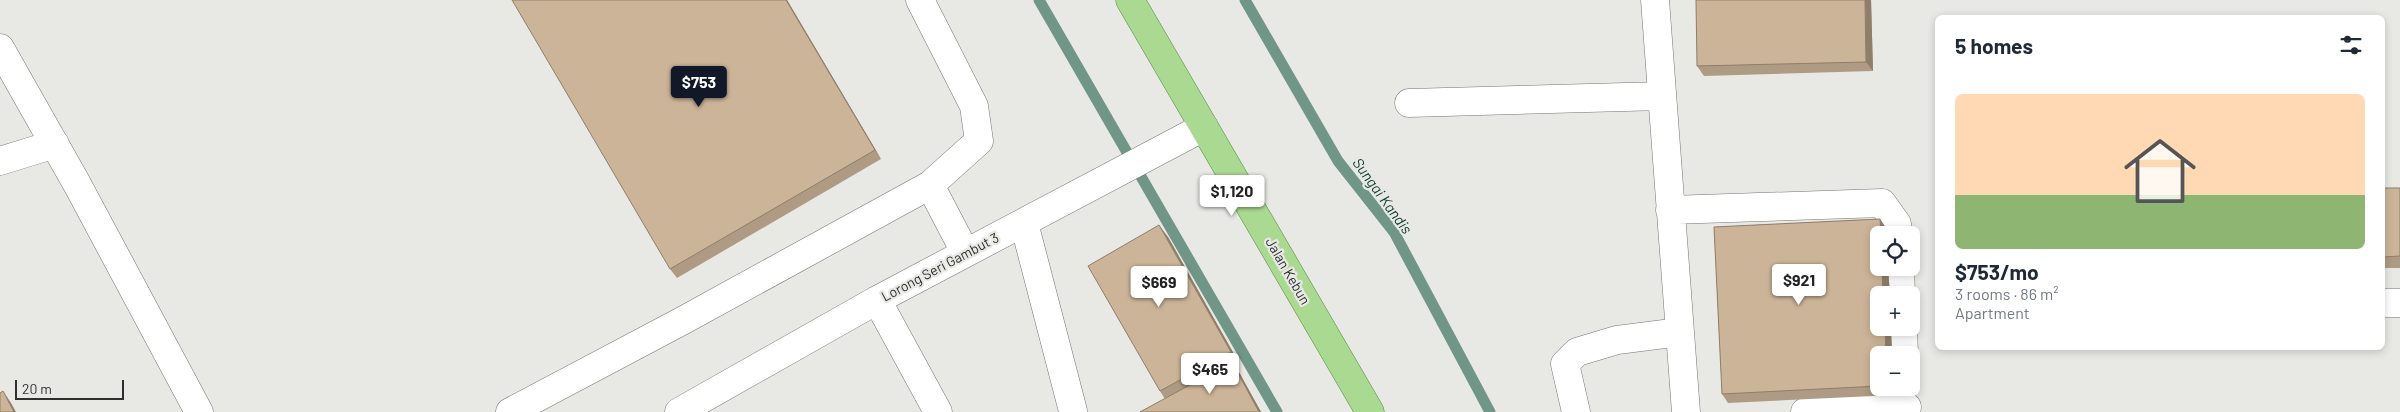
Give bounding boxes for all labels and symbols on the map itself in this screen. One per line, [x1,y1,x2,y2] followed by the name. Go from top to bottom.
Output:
[669,66,729,108] pin: $753
[1349,154,1416,237] water label: Sungai Kandis
[1191,174,1273,217] pin: $1,120
[878,228,1001,305] street label: Lorong Seri Gambut 3
[1262,234,1314,307] street label: Jalan Kebun
[1769,264,1829,306] pin: $921
[1129,266,1189,308] pin: $669
[1180,352,1240,395] pin: $465
[15,377,124,400] scale bar

